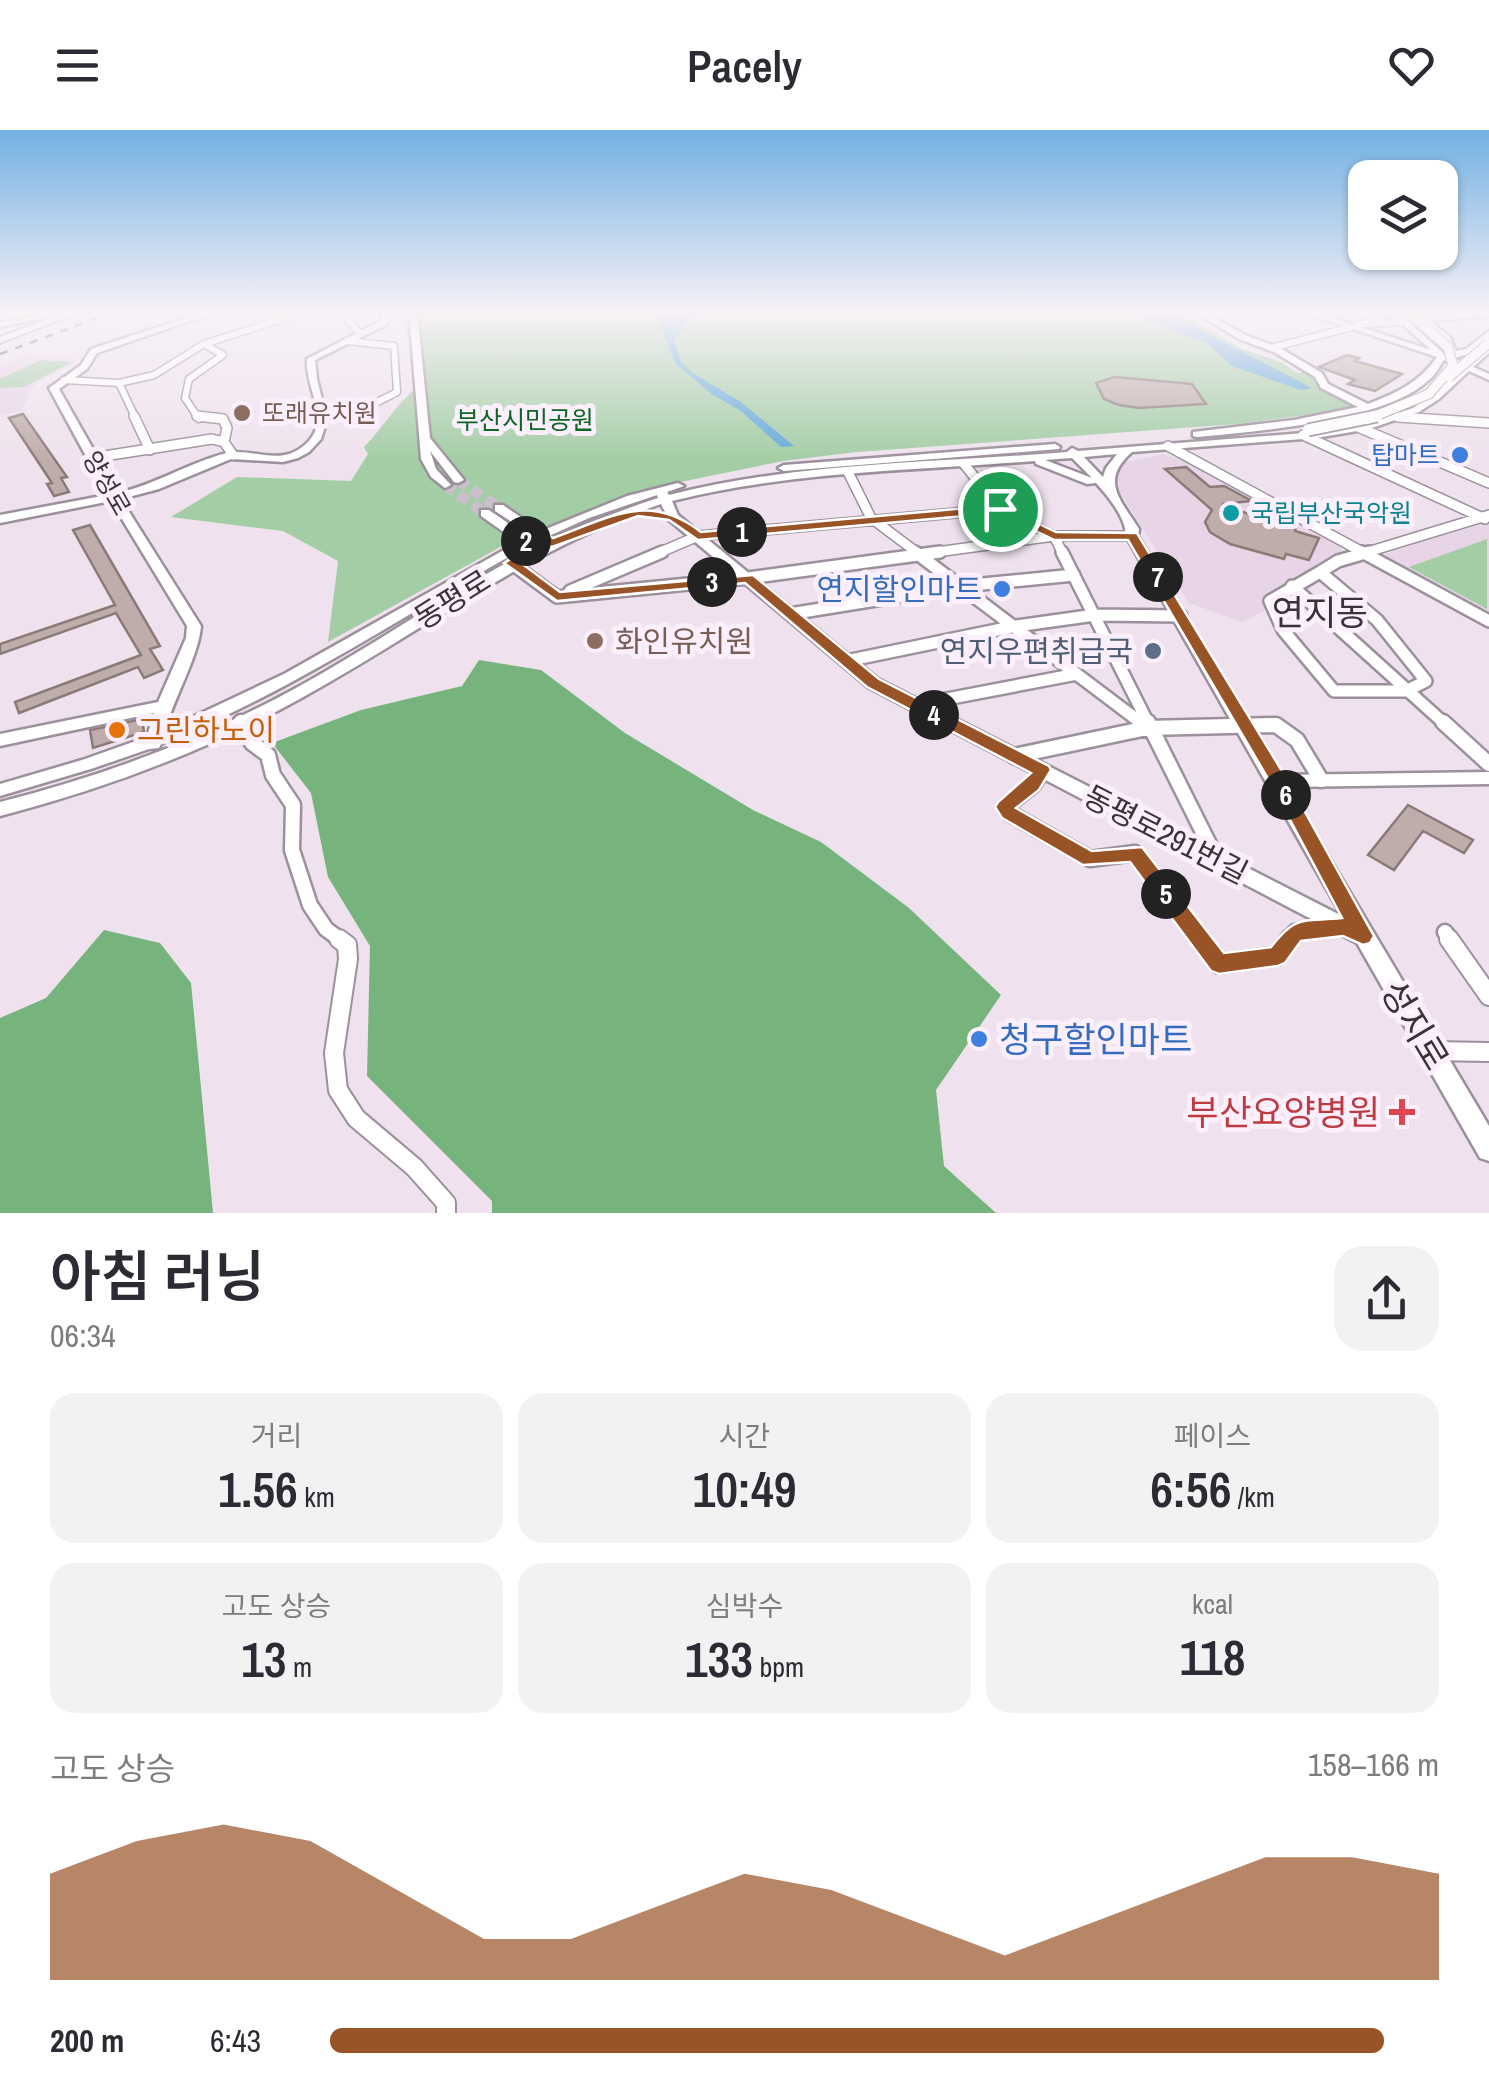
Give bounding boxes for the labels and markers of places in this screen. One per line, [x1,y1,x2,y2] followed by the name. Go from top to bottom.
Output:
[262,396,377,430] place label: 또래유치원
[231,402,253,424] marker: 또래유치원
[1371,438,1440,472] place label: 탑마트
[1449,444,1471,466] marker: 탑마트
[958,467,1043,552] pin
[1251,496,1412,530] place label: 국립부산국악원
[1220,502,1242,524] marker: 국립부산국악원
[717,507,767,557] pin: 1
[501,516,551,566] pin: 2
[1133,552,1183,602] pin: 7
[687,557,737,607] pin: 3
[816,569,982,609] place label: 연지할인마트
[991,578,1013,600] marker: 연지할인마트
[615,621,753,661] place label: 화인유치원
[584,630,606,652] marker: 화인유치원
[940,631,1133,671] place label: 연지우편취급국
[1142,640,1164,662] marker: 연지우편취급국
[909,690,959,740] pin: 4
[137,710,275,750] place label: 그린하노이
[106,719,128,741] marker: 그린하노이
[1261,770,1311,820] pin: 6
[1141,869,1191,919] pin: 5
[999,1016,1192,1063] place label: 청구할인마트
[968,1028,990,1050] marker: 청구할인마트
[1187,1089,1380,1136] place label: 부산요양병원
[1389,1099,1415,1125] marker: 부산요양병원

